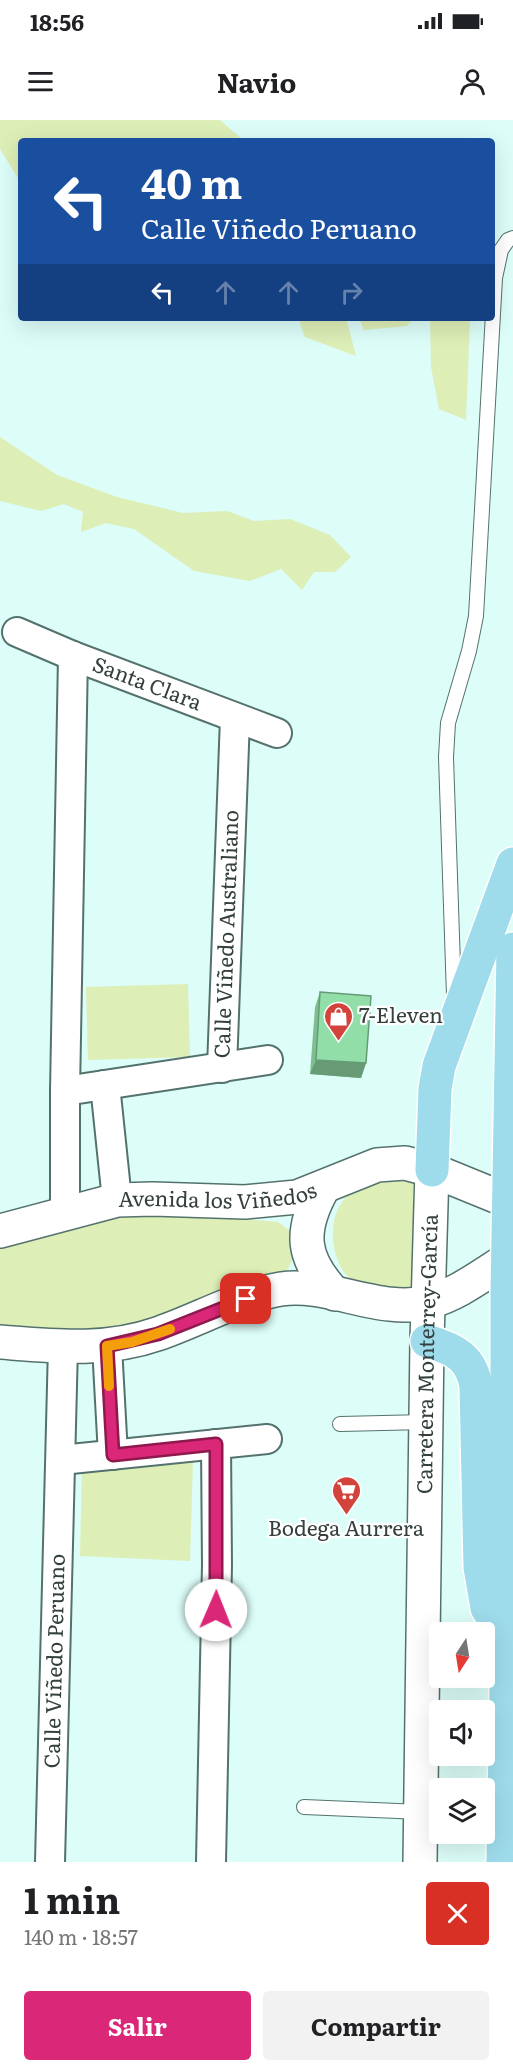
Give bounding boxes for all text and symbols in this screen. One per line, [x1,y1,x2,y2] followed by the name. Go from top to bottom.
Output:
[30,5,84,38] text: 18:56
[217,61,296,101] text: Navio
[24,65,57,98] icon: menu
[456,65,489,98] icon: person
[141,150,242,212] text: 40 m
[42,162,120,240] icon: left
[141,207,417,247] text: Calle Viñedo Peruano
[146,276,179,309] icon: left
[209,276,242,309] icon: ahead
[272,276,305,309] icon: ahead
[335,276,368,309] icon: right
[89,647,208,717] street label: Santa Clara
[204,809,245,1059] street label: Calle Viñedo Australiano
[359,998,443,1029] place label: 7-Eleven
[322,1000,354,1042] shop icon: 7-Eleven
[118,1173,321,1215] street label: Avenida los Viñedos
[407,1213,444,1494] street label: Carretera Monterrey-García
[220,1273,271,1324] pin
[229,1282,262,1315] icon: arrive
[330,1474,362,1516] supermarket icon: Bodega Aurrera
[268,1511,425,1542] place label: Bodega Aurrera
[34,1553,71,1769] street label: Calle Viñedo Peruano
[184,1578,248,1642] position arrow
[429,1622,495,1688] north arrow
[429,1622,495,1844] map controls
[429,1700,495,1766] button: sound
[429,1778,495,1844] button: layers
[24,1872,120,1925] text: 1 min
[426,1882,489,1945] button: close
[24,1921,138,1951] text: 140 m · 18:57
[24,1991,251,2060] button: Salir
[263,1991,489,2060] button: Compartir

